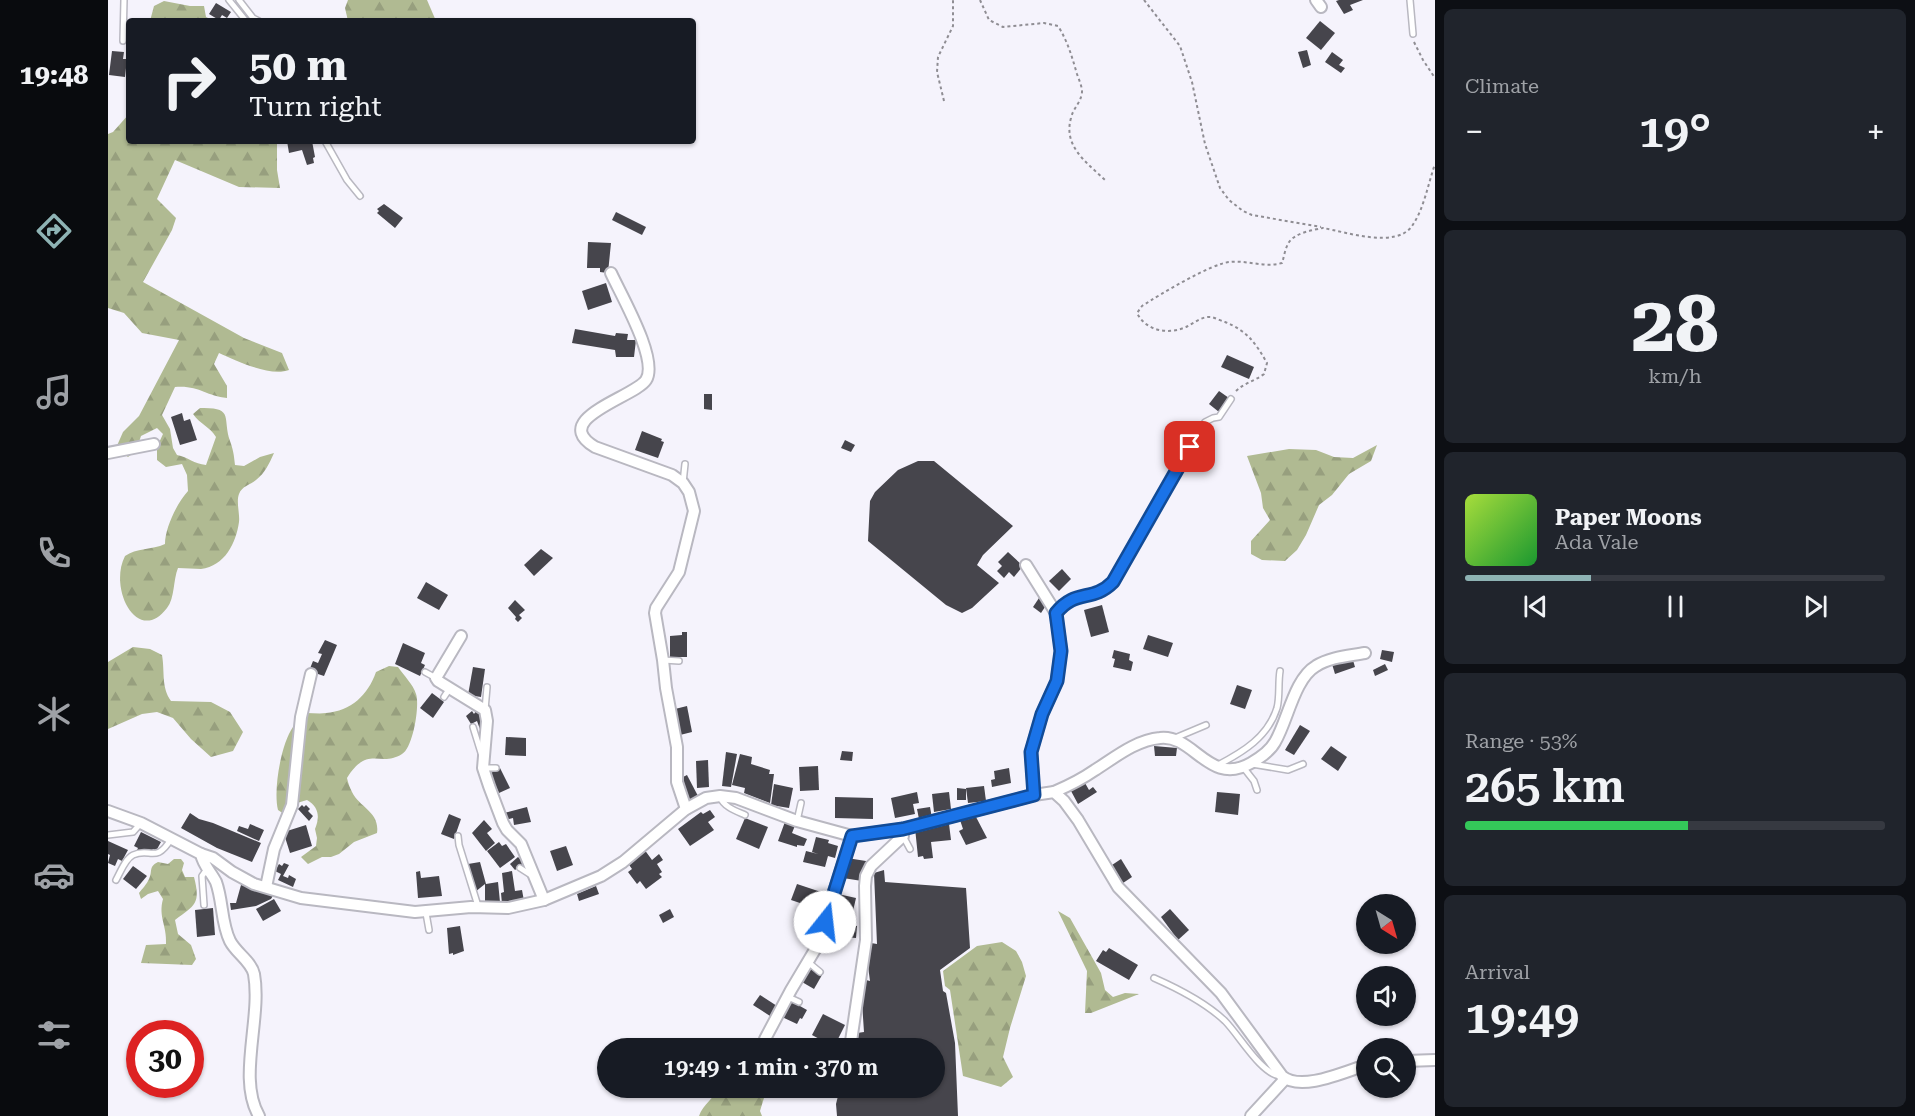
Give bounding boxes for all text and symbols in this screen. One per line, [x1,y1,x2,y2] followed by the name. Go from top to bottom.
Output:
[249,41,347,90] text: 50 m
[150,42,228,120] icon: right
[20,59,88,91] text: 19:48
[1465,74,1539,98] text: Climate
[249,91,382,123] text: Turn right
[1639,105,1711,158] text: 19°
[1465,112,1483,151] text: −
[1867,112,1885,151] text: +
[33,210,75,252] icon: directions
[1631,279,1719,370] text: 28
[1648,364,1702,388] text: km/h
[33,371,75,413] icon: music
[1164,421,1215,472] pin
[1173,430,1206,463] icon: arrive
[1555,505,1702,530] text: Paper Moons
[1555,530,1638,554] text: Ada Vale
[33,532,75,574] icon: phone
[1519,590,1552,623] icon: previous
[1659,590,1692,623] icon: pause
[1799,590,1832,623] icon: next
[33,693,75,735] icon: climate
[1465,729,1577,753] text: Range · 53%
[1465,760,1625,813] text: 265 km
[33,854,75,896] icon: car
[793,890,857,954] position arrow
[1356,894,1416,954] north arrow
[1356,894,1416,1098] map controls
[1465,960,1530,984] text: Arrival
[1356,966,1416,1026] button: sound
[1465,991,1579,1044] text: 19:49
[33,1014,75,1056] icon: filters
[126,1020,204,1098] speed limit sign: 30
[1356,1038,1416,1098] button: search
[664,1055,878,1080] text: 19:49 · 1 min · 370 m

